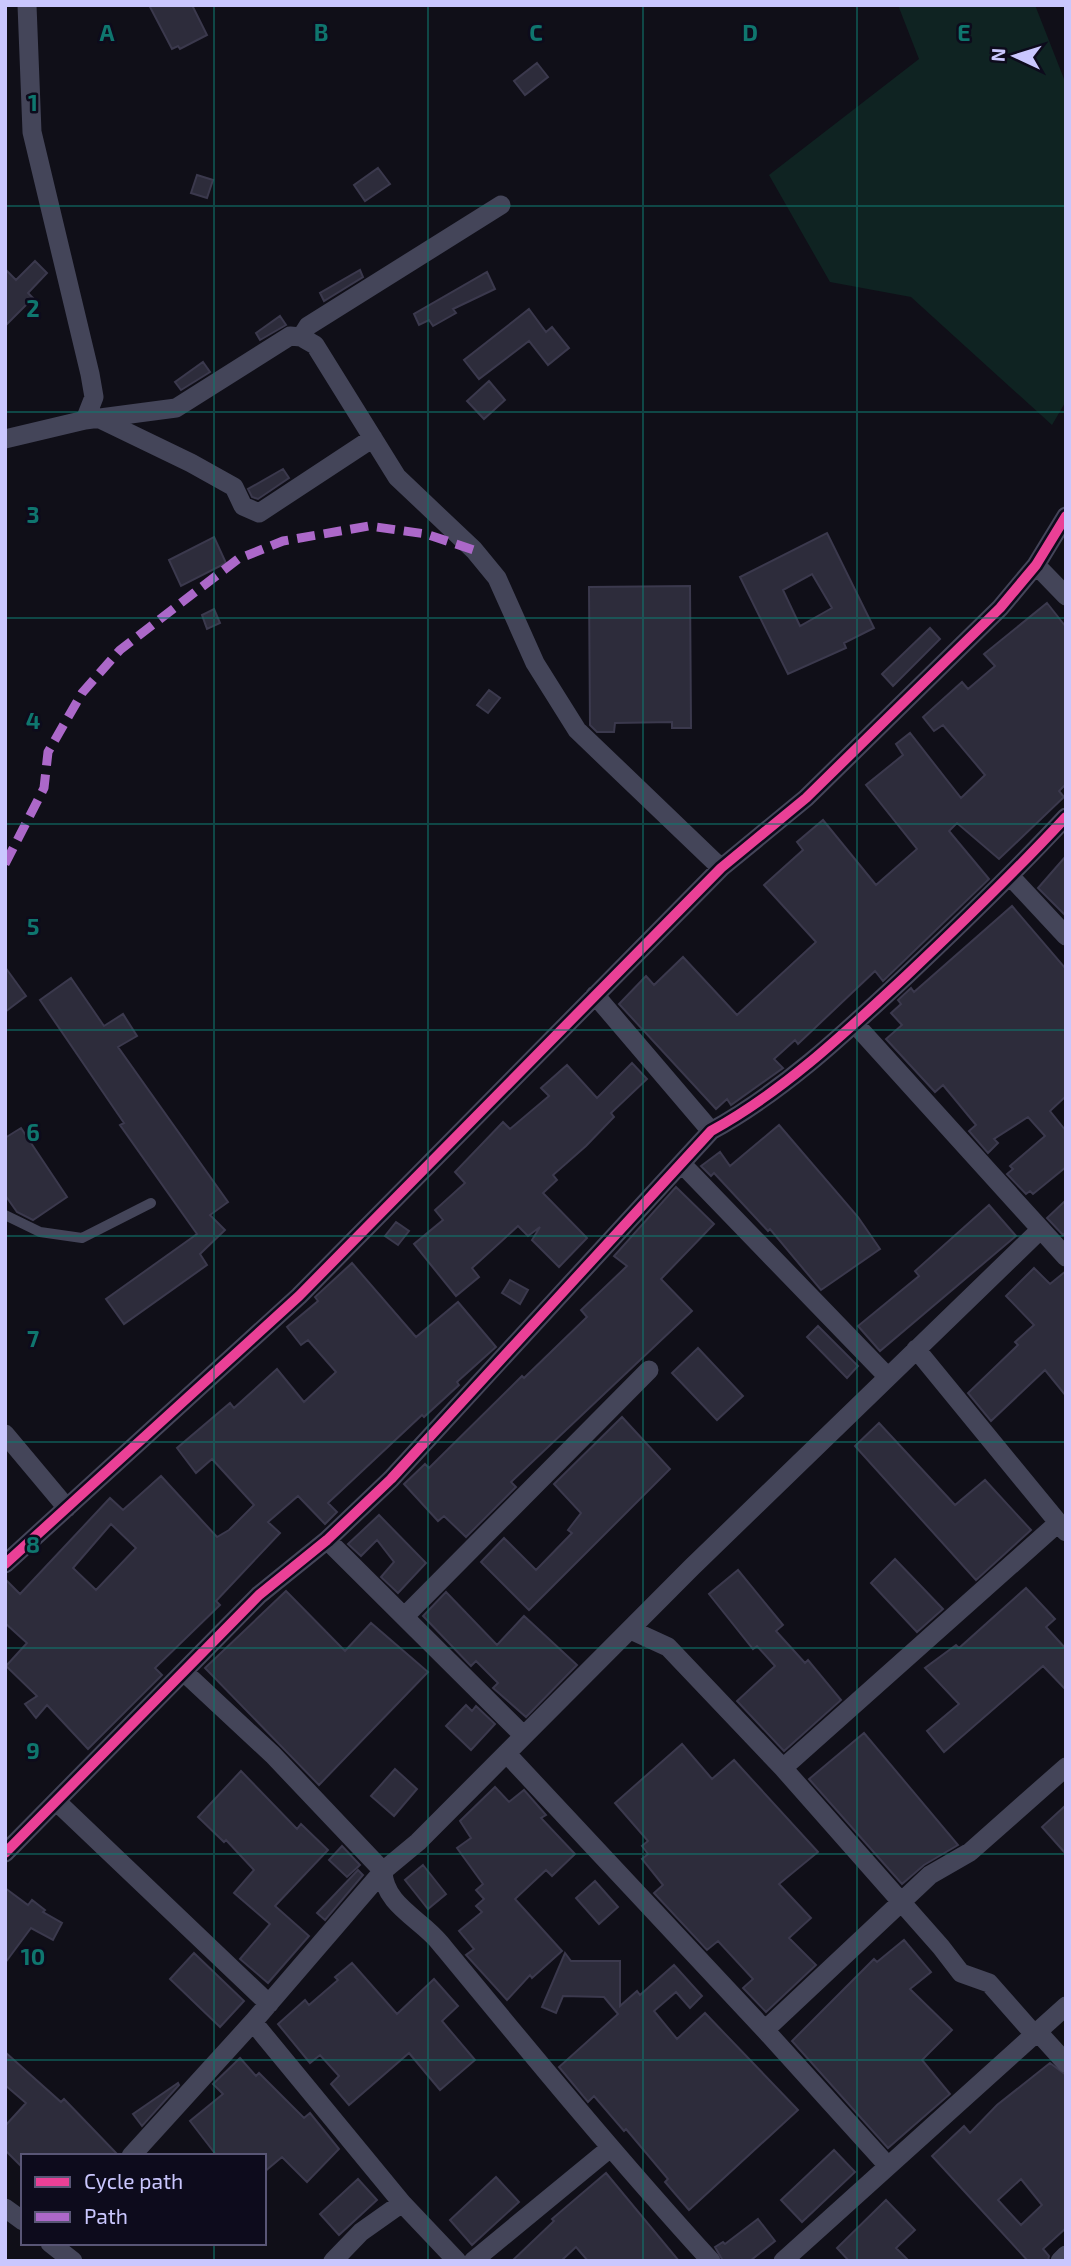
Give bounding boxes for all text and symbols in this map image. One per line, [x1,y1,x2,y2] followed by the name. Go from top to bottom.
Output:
[99,18,115,46] text: A
[314,18,328,46] text: B
[529,18,543,46] text: C
[742,18,758,46] text: D
[957,18,971,46] text: E
[980,21,1050,91] north arrow
[986,47,1009,62] text: N
[28,88,38,116] text: 1
[26,294,40,322] text: 2
[26,500,40,528] text: 3
[26,706,40,734] text: 4
[27,912,39,940] text: 5
[26,1118,40,1146] text: 6
[27,1324,39,1352] text: 7
[26,1530,40,1558] text: 8
[26,1736,40,1764] text: 9
[21,1942,45,1970] text: 10
[21,2154,266,2245] legend
[84,2168,183,2193] text: Cycle path
[84,2203,128,2228] text: Path

